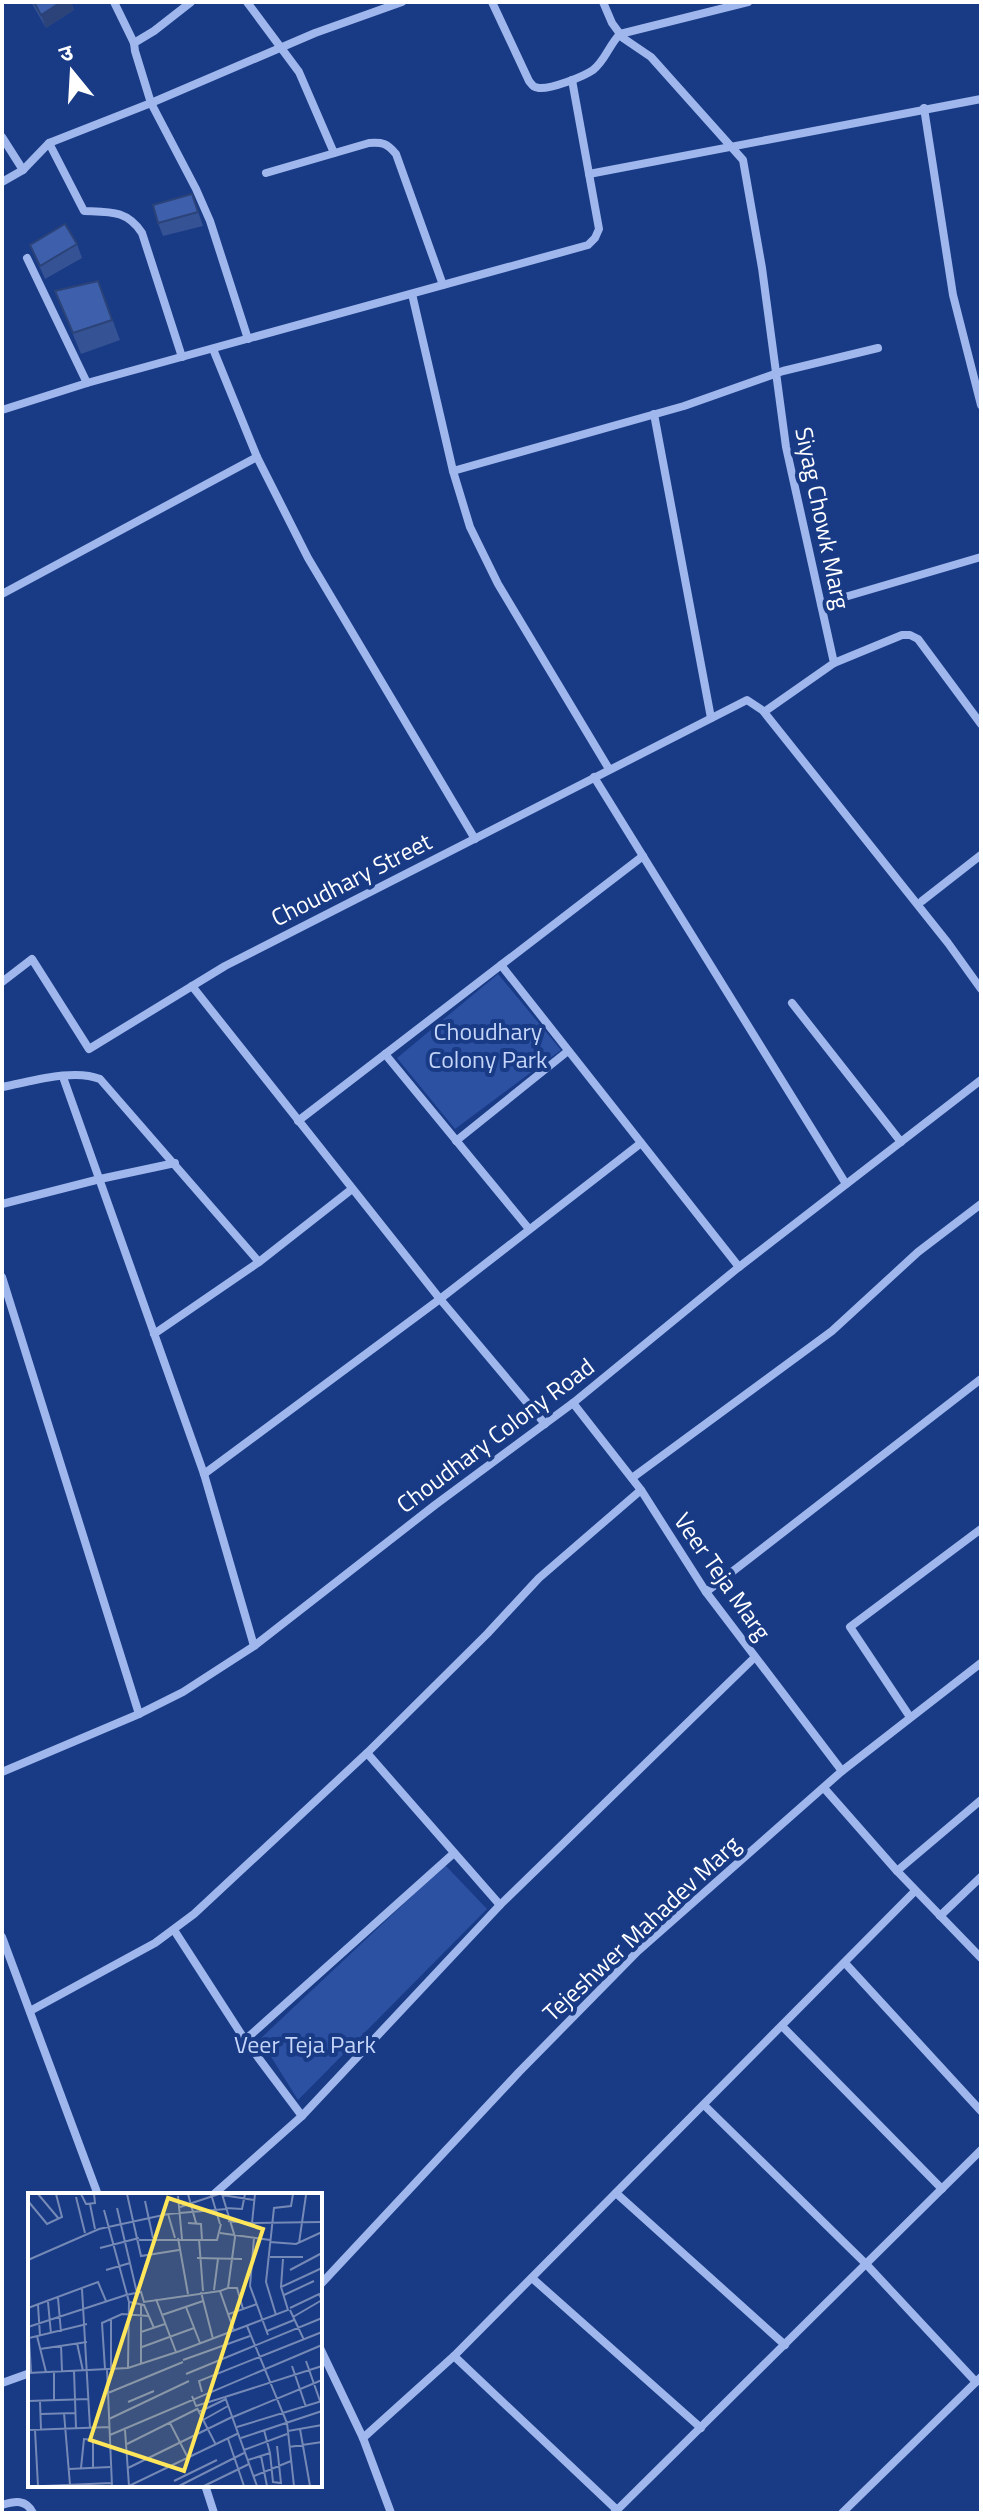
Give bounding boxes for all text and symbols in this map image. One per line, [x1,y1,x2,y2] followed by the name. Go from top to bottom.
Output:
[32,32,112,112] north arrow
[54,34,78,71] text: उ
[786,424,860,612] street label: Siyag Chowk Marg
[264,823,438,935] street label: Choudhary Street
[428,1013,548,1077] park label: Choudhary Colony Park
[389,1349,601,1521] street label: Choudhary Colony Road
[666,1505,780,1647] street label: Veer Teja Marg
[534,1827,748,2029] street label: Tejeshwer Mahadev Marg
[234,2026,377,2062] park label: Veer Teja Park
[28,2193,322,2487] inset map

